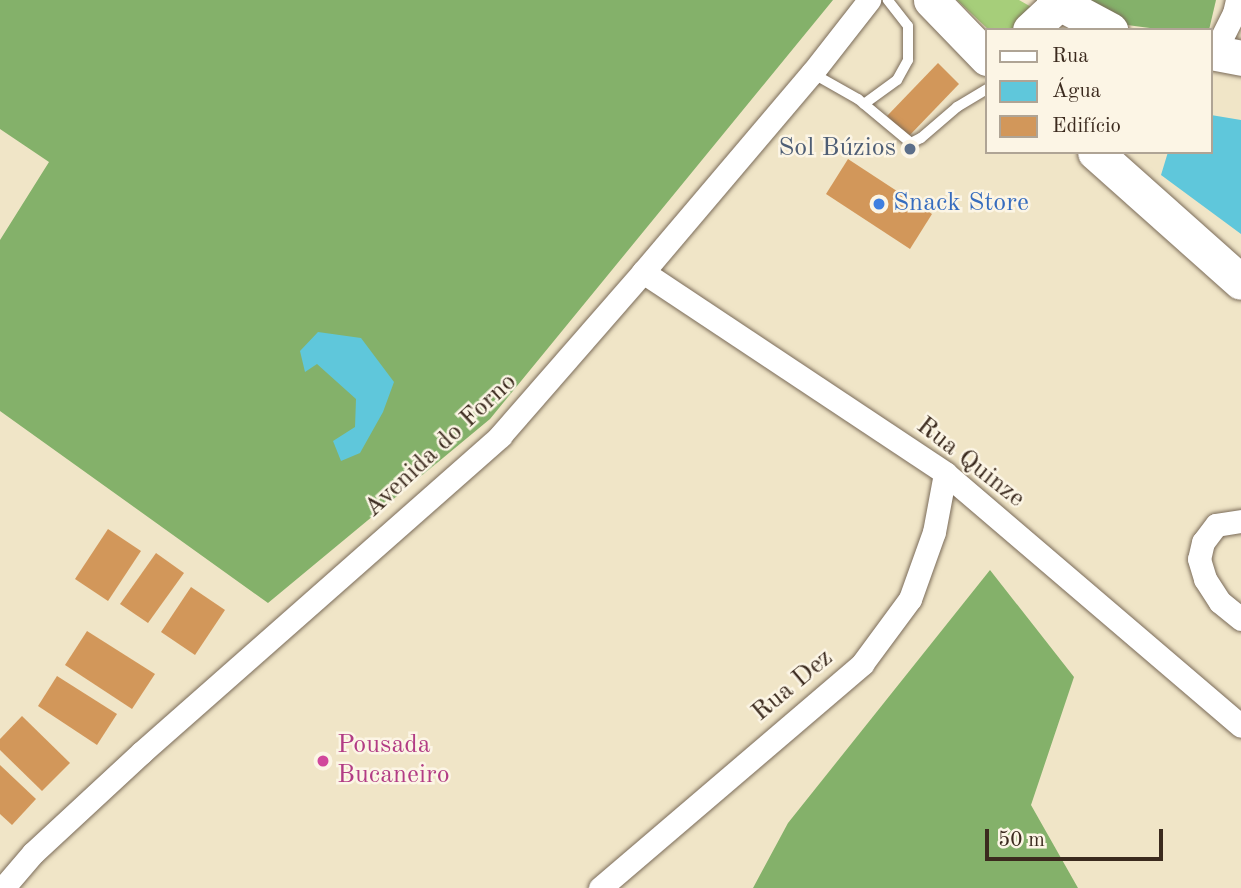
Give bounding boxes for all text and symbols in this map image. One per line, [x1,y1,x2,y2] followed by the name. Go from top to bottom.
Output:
[986,28,1213,154] legend
[1052,46,1089,67] text: Rua
[1052,81,1101,102] text: Água
[1052,116,1121,137] text: Edifício
[778,133,896,165] place label: Sol Búzios
[902,141,918,157] marker: Sol Búzios
[893,188,1029,220] place label: Snack Store
[871,196,887,212] marker: Snack Store
[358,367,524,525] street label: Avenida do Forno
[910,411,1030,515] street label: Rua Quinze
[746,643,840,729] street label: Rua Dez
[337,730,450,792] place label: Pousada Bucaneiro
[315,753,331,769] marker: Pousada Bucaneiro
[989,814,1168,858] scale bar
[998,830,1045,851] text: 50 m

